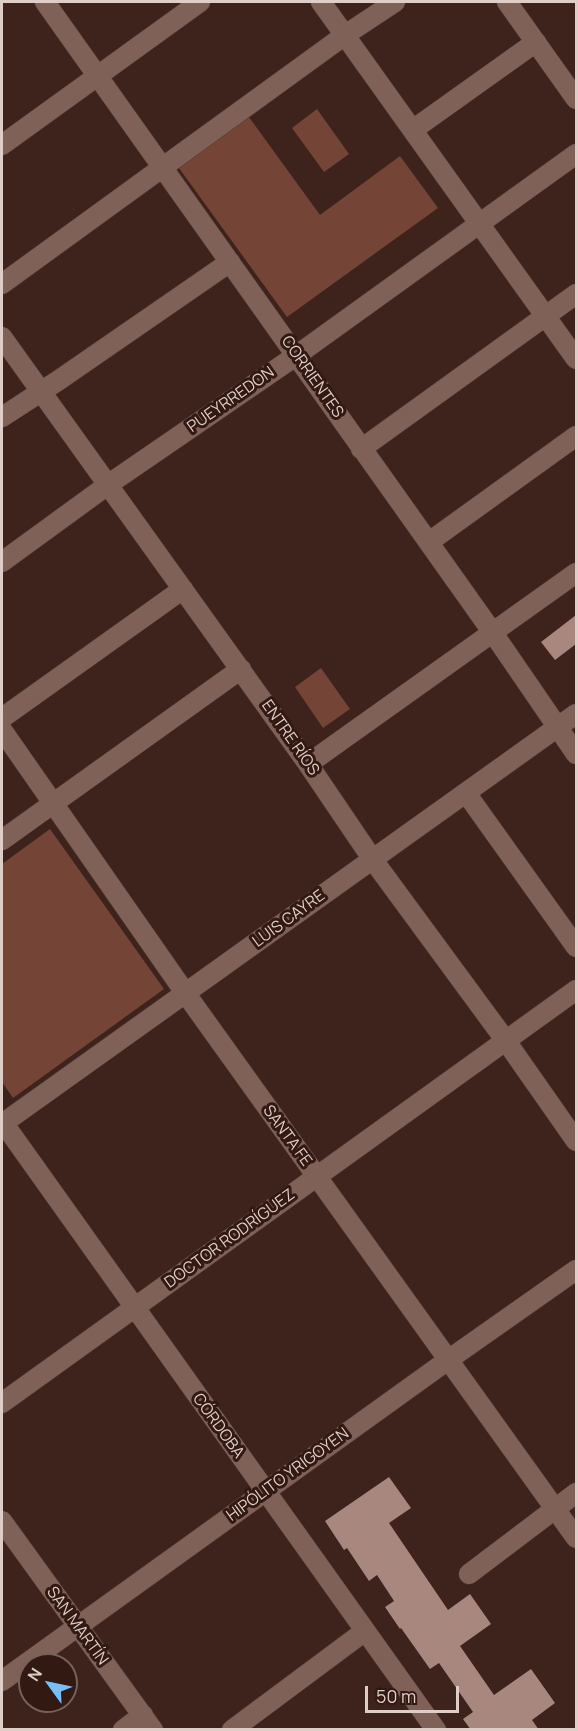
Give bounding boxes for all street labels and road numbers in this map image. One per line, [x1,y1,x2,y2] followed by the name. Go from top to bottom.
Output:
[277,333,347,421] street label: CORRIENTES
[184,363,278,437] street label: PUEYRREDON
[257,697,323,779] street label: ENTRE RÍOS
[249,886,329,952] street label: LUIS CAYRE
[258,1102,316,1170] street label: SANTA FE
[161,1185,299,1293] street label: DOCTOR RODRÍGUEZ
[188,1390,248,1462] street label: CÓRDOBA
[223,1424,353,1526] street label: HIPÓLITO YRIGOYEN
[42,1583,112,1669] street label: SAN MARTÍN

